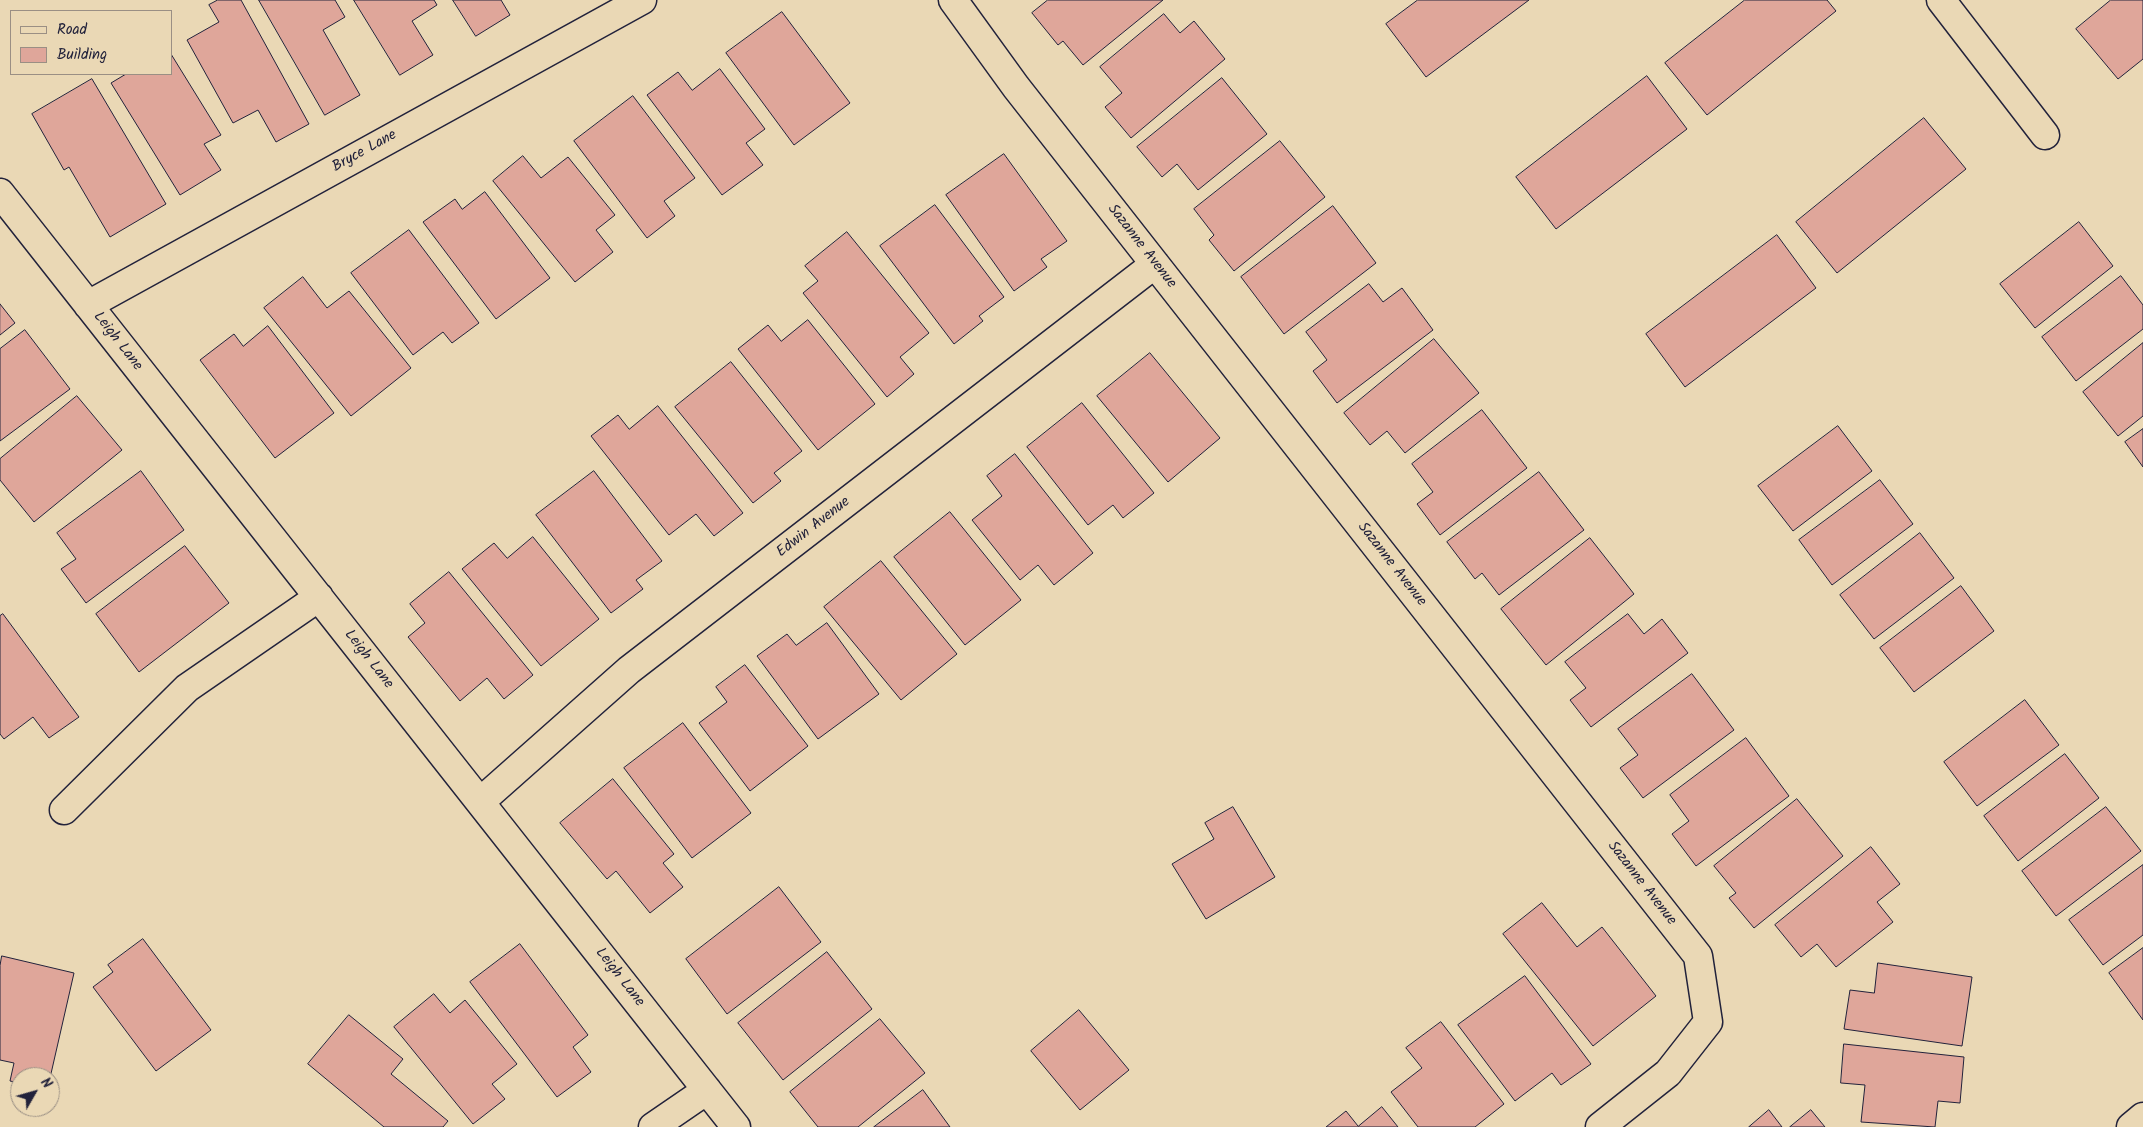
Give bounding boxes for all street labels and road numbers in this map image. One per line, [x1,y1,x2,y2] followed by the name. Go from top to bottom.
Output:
[330,127,400,177] street label: Bryce Lane
[1103,201,1179,293] street label: Sazanne Avenue
[88,309,146,375] street label: Leigh Lane
[774,494,854,562] street label: Edwin Avenue
[1353,519,1429,611] street label: Sazanne Avenue
[339,627,397,693] street label: Leigh Lane
[1603,838,1679,930] street label: Sazanne Avenue
[590,945,648,1011] street label: Leigh Lane

